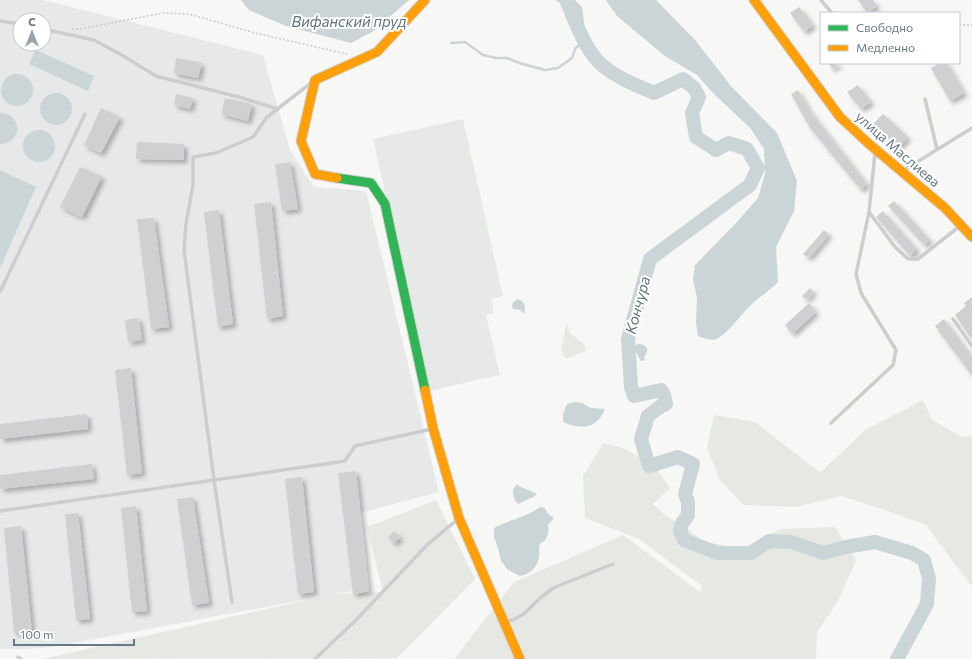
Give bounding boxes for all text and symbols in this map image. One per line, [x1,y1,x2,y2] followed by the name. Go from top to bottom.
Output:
[12,12,52,52] north arrow
[292,12,407,30] water label: Вифанский пруд
[820,12,960,64] legend
[28,15,36,28] text: С
[856,20,913,34] text: Свободно
[856,40,915,54] text: Медленно
[852,108,944,190] street label: улица Маслиева
[621,274,653,336] water label: Кончура
[14,621,134,647] scale bar
[20,627,54,641] text: 100 m

